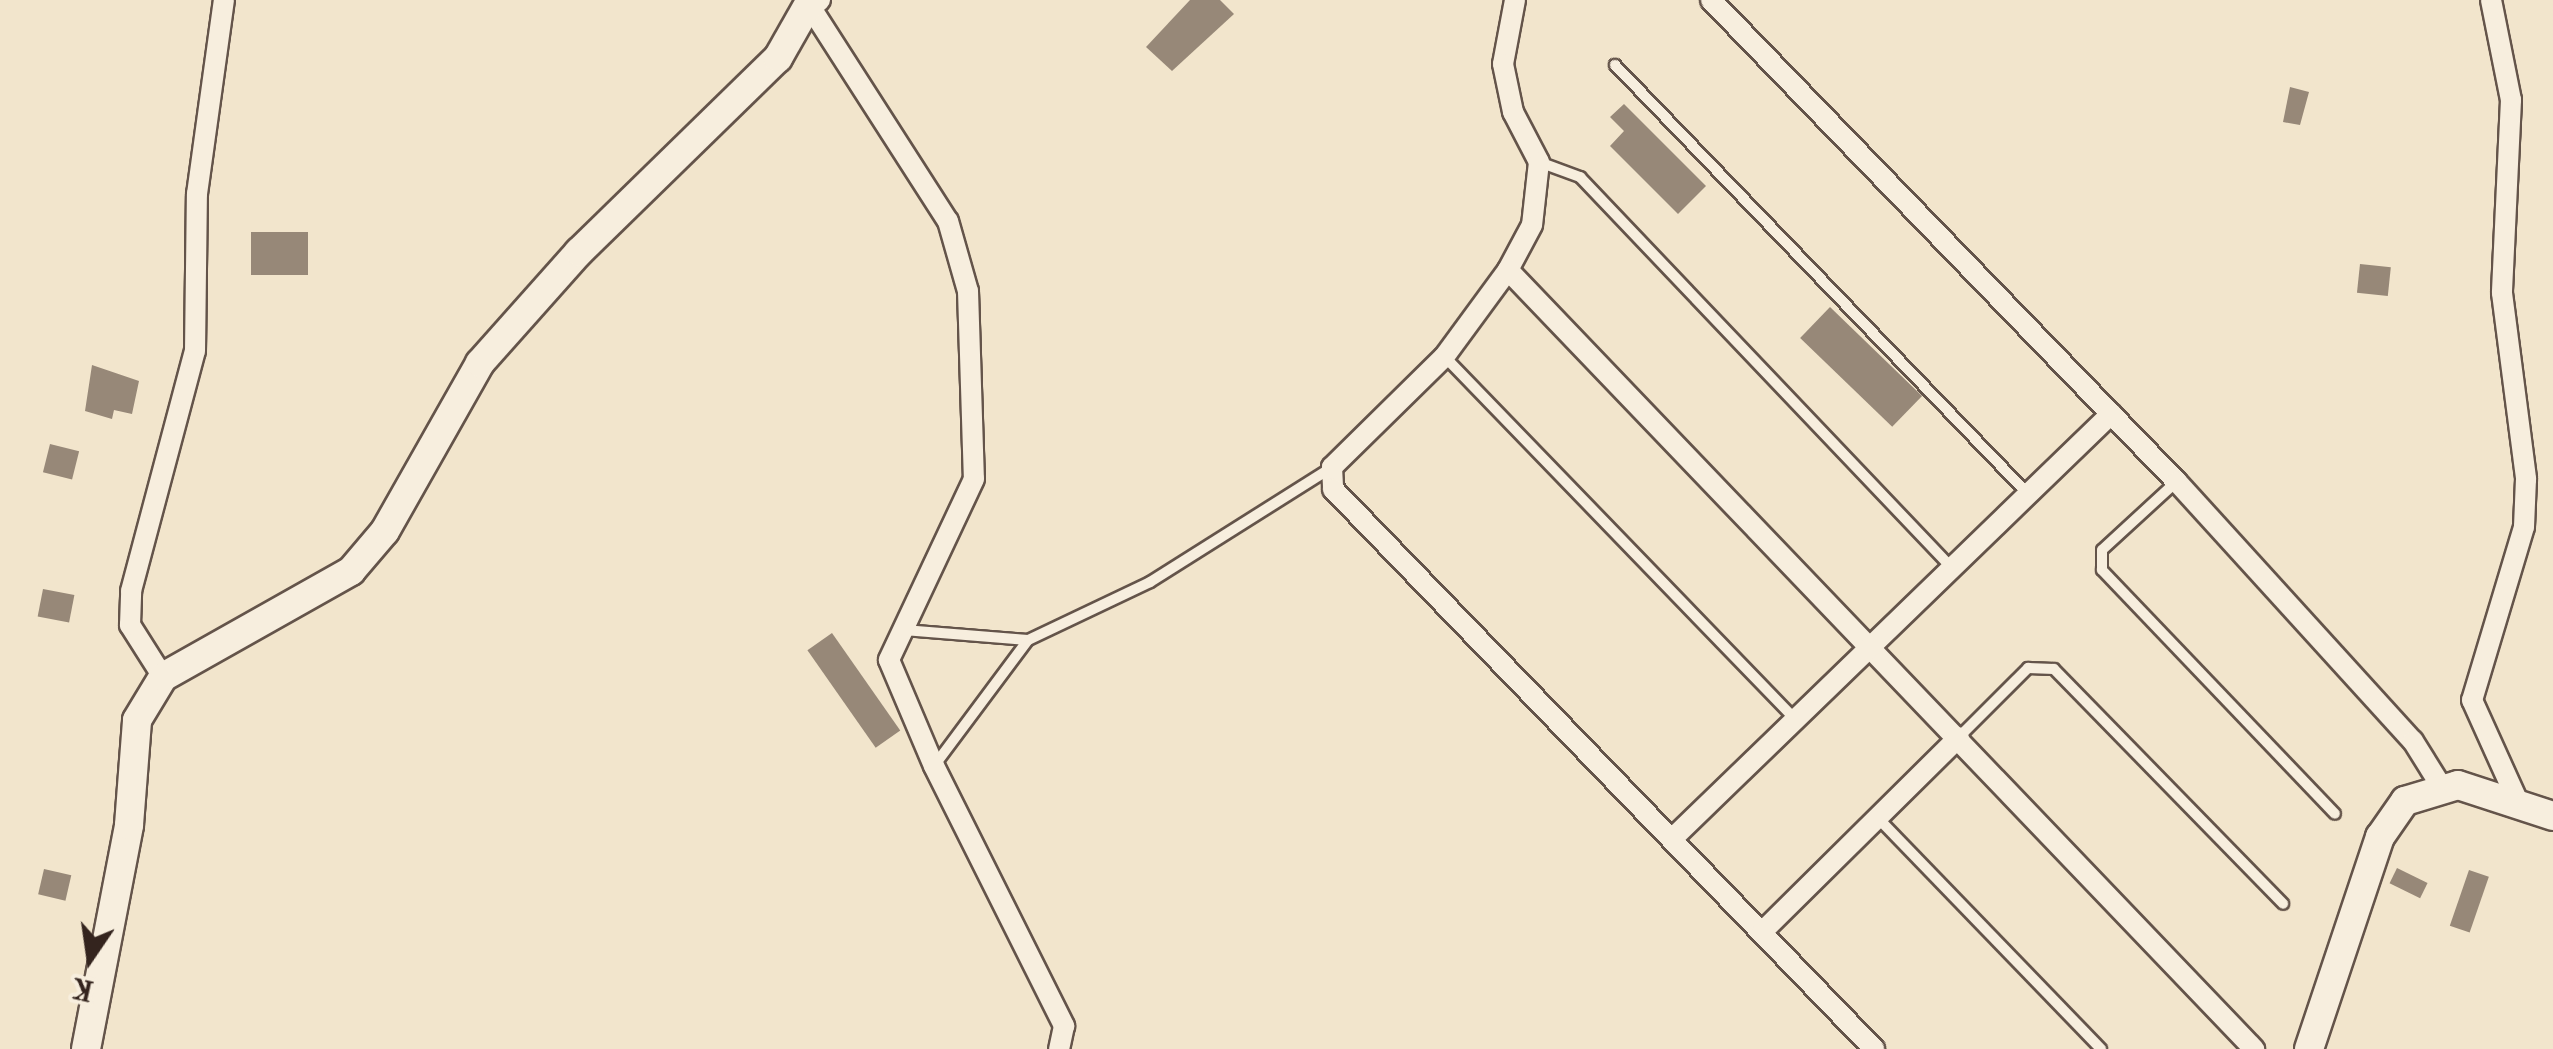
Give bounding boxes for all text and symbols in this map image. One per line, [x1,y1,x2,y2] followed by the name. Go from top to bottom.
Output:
[40,909,140,1009] north arrow
[70,969,97,1008] text: K

